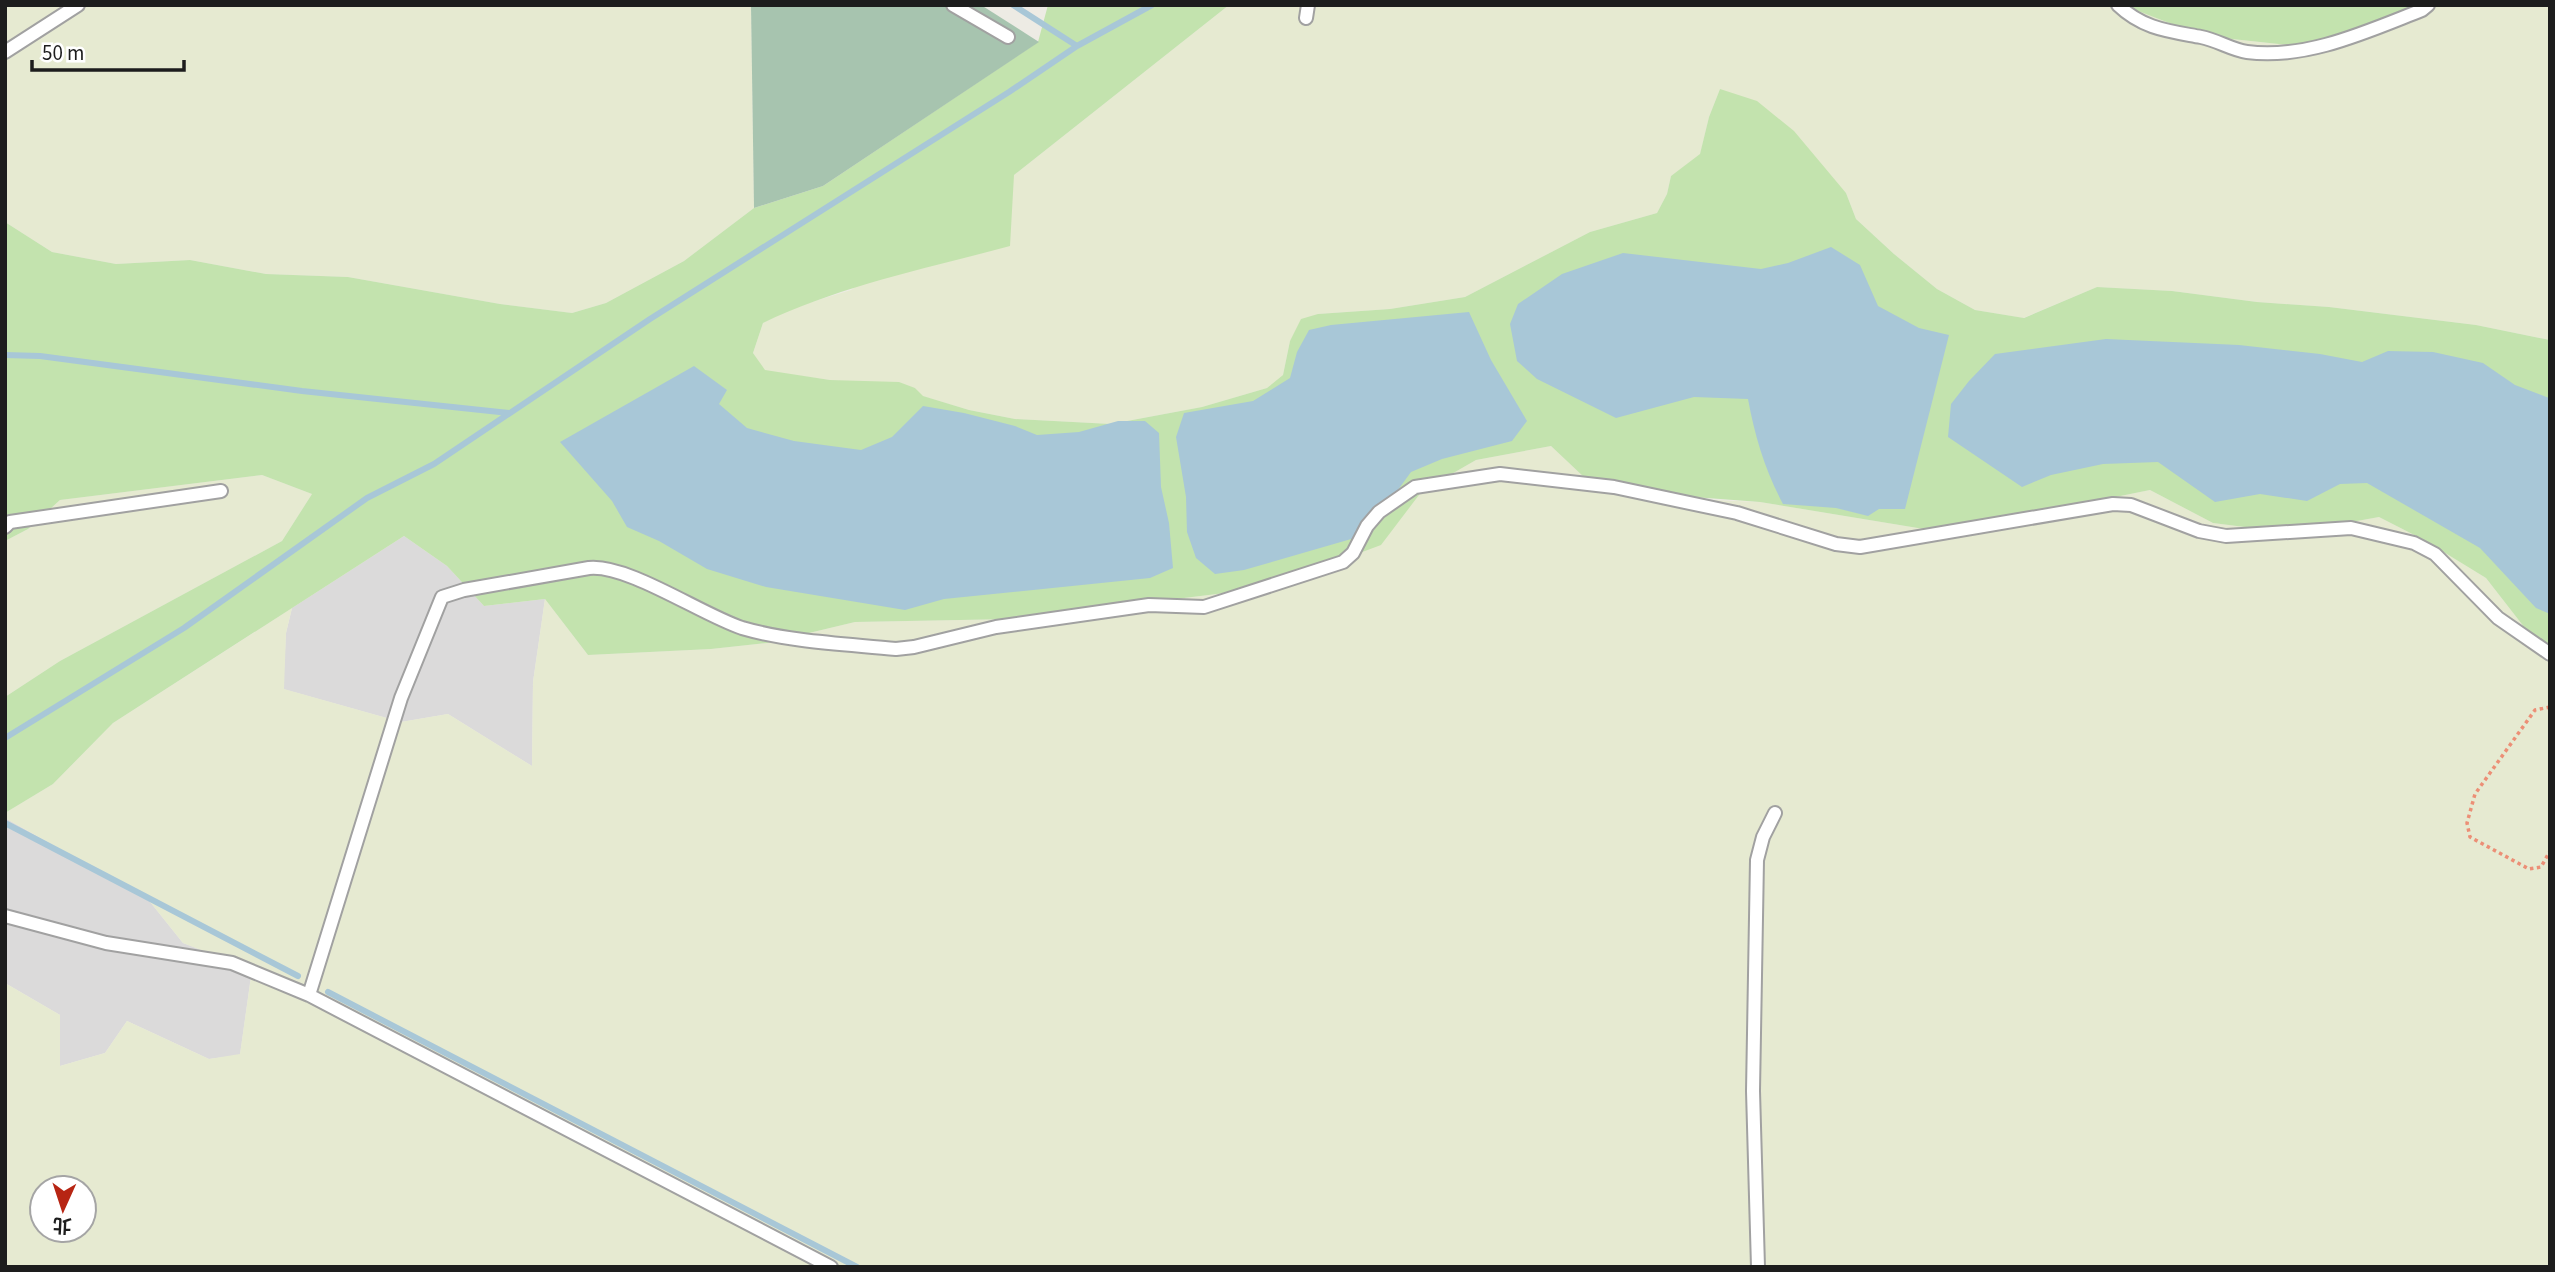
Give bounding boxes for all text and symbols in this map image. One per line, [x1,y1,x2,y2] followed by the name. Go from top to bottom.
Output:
[32,28,184,72] scale bar
[42,38,84,68] text: 50 m
[28,1174,98,1244] north arrow
[52,1210,72,1238] text: 北

